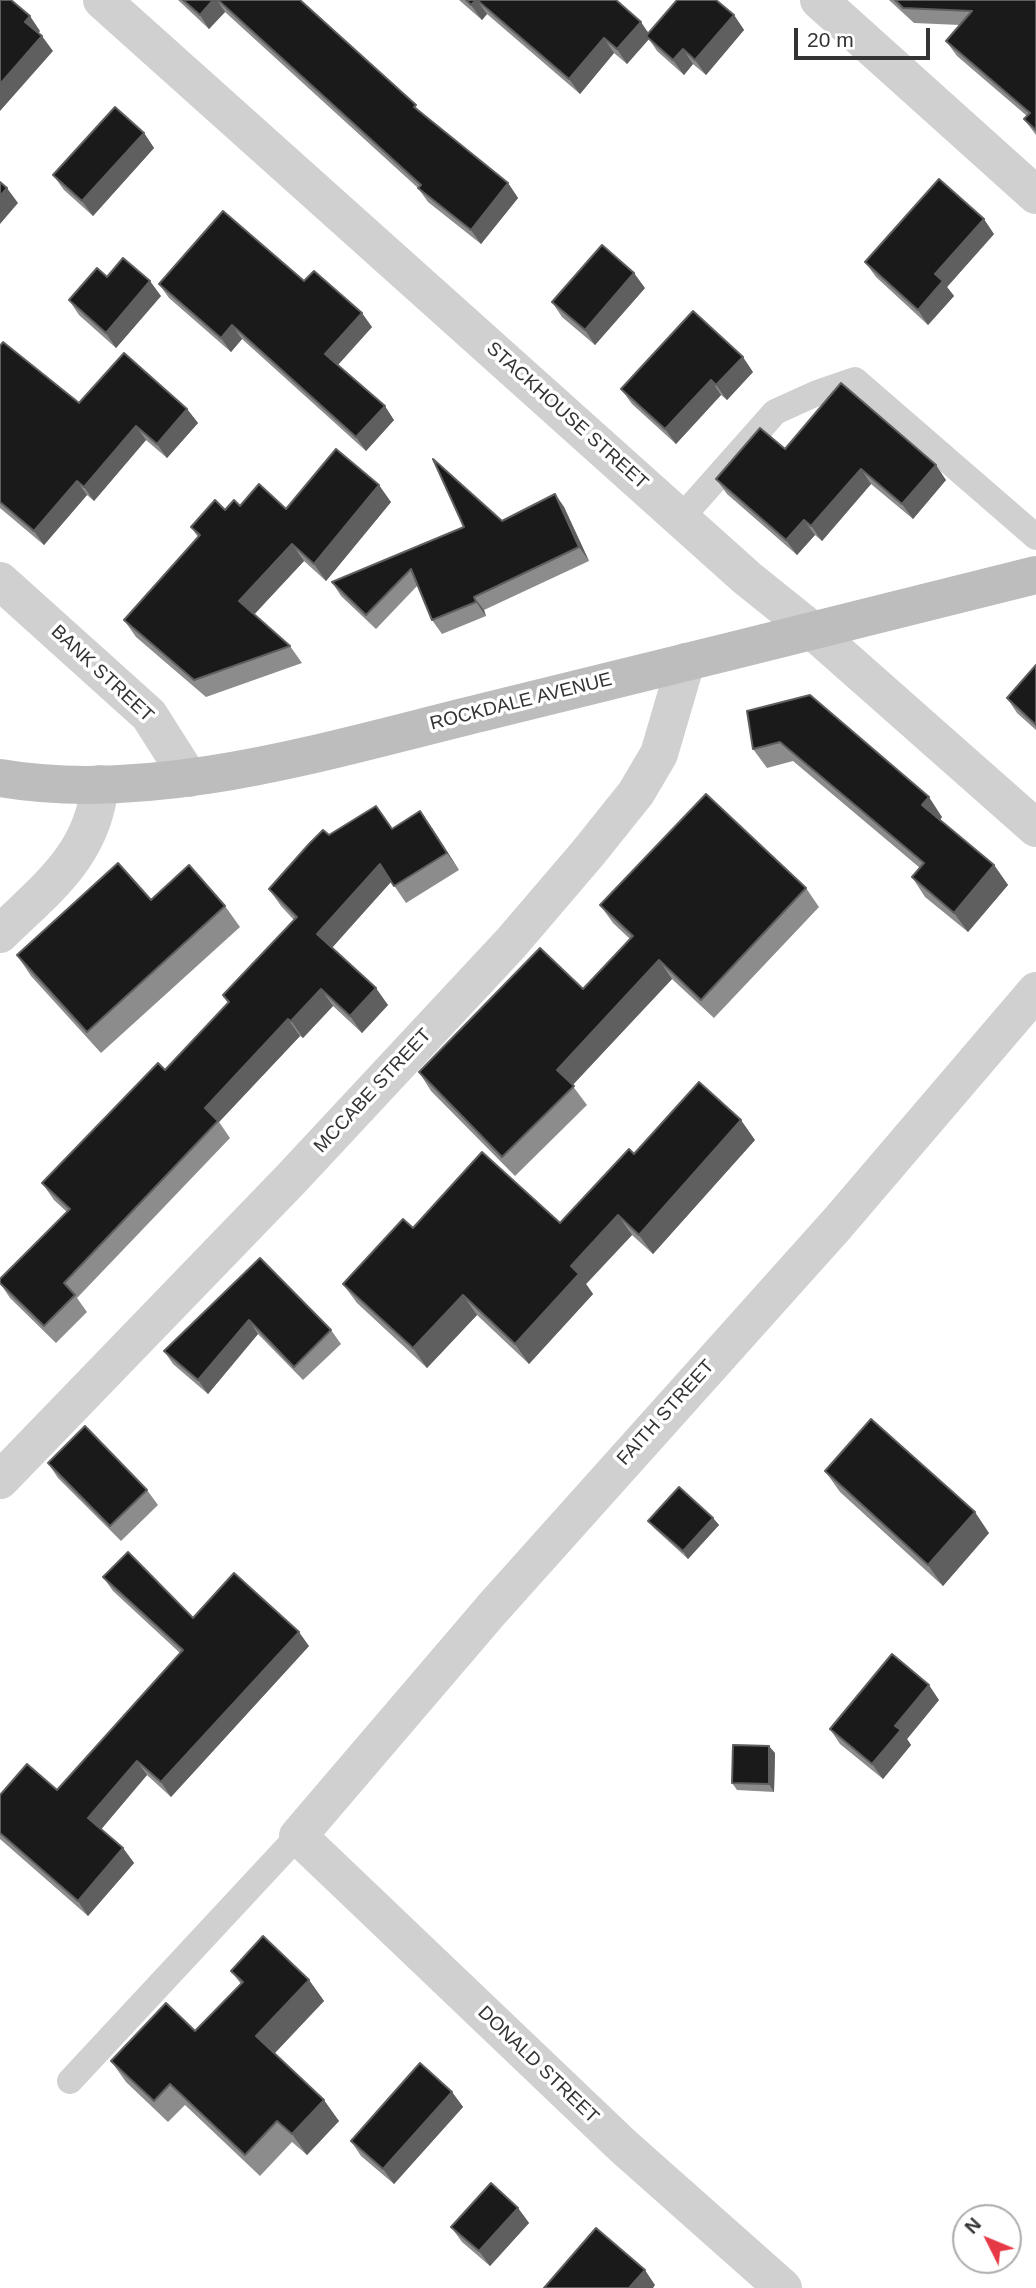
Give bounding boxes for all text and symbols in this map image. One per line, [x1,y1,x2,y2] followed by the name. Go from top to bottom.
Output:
[798,14,934,58] scale bar
[807,28,854,51] text: 20 m
[481,337,653,495] street label: STACKHOUSE STREET
[46,621,158,727] street label: BANK STREET
[428,668,614,736] street label: ROCKDALE AVENUE
[310,1024,436,1158] street label: MCCABE STREET
[613,1356,719,1470] street label: FAITH STREET
[473,2001,603,2129] street label: DONALD STREET
[952,2204,1022,2274] north arrow
[960,2214,985,2238] text: N

